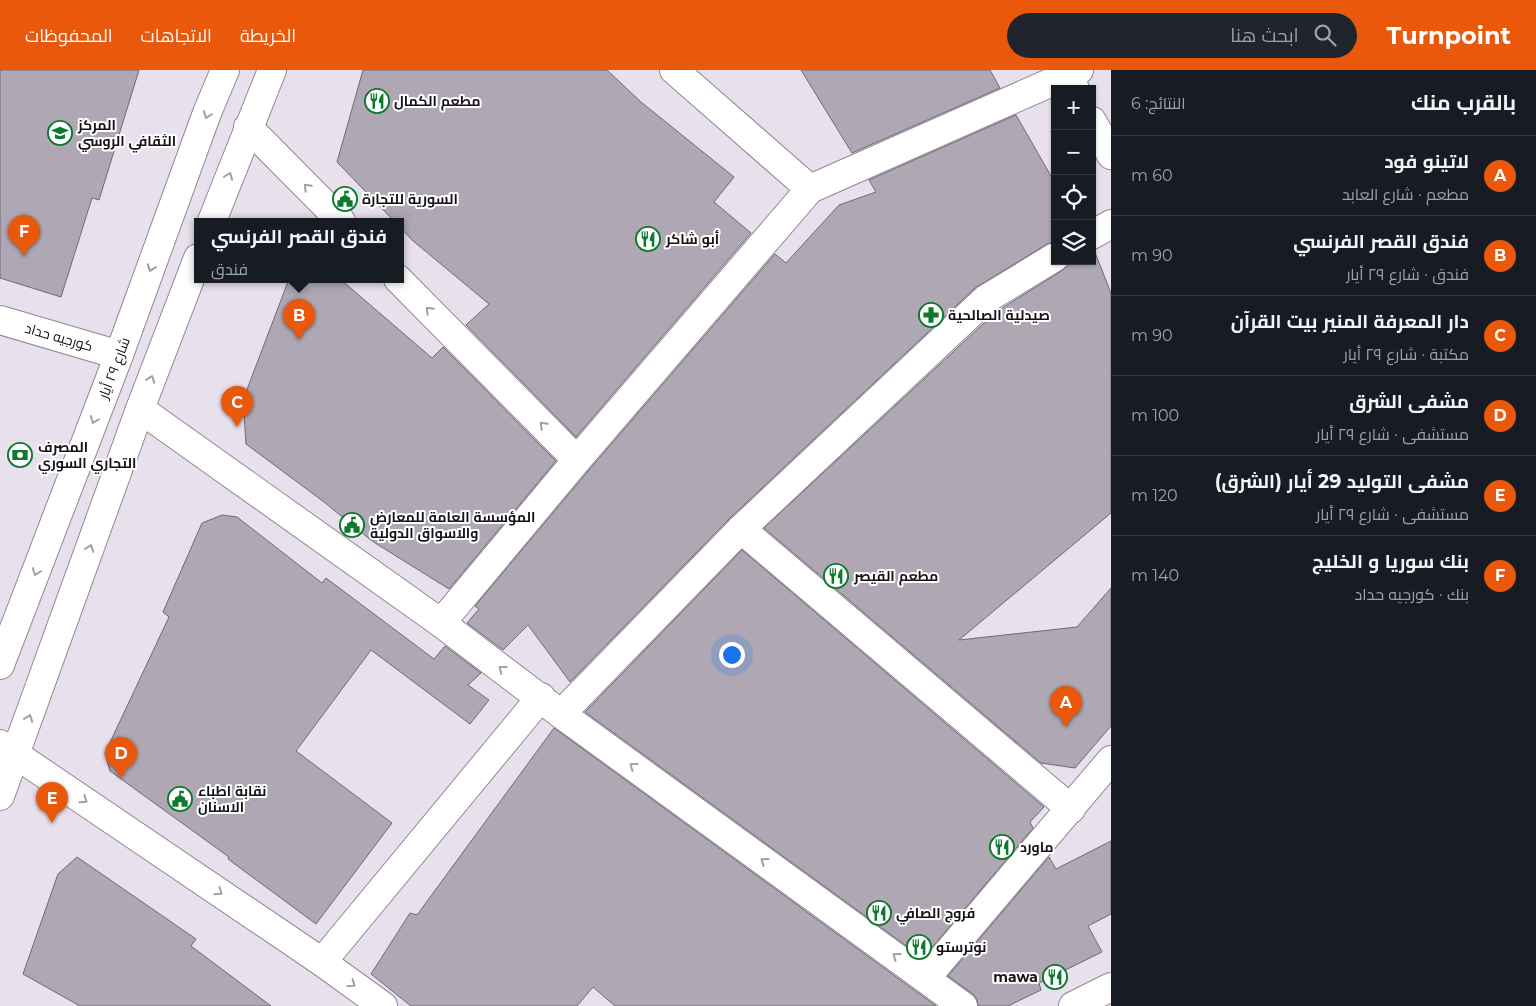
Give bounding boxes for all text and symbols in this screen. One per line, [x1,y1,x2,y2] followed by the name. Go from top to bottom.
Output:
[1007,13,1357,58] search box
[1311,21,1339,49] icon: search
[1387,21,1511,50] text: Turnpoint
[1230,24,1299,47] text: ابحث هنا
[25,25,113,47] text: المحفوظات
[141,25,212,47] text: الاتجاهات
[240,25,296,47] text: الخريطة
[1051,85,1096,265] map controls
[1051,85,1096,130] button: +
[364,88,390,114] restaurant icon: مطعم الكمال
[1411,90,1516,115] text: بالقرب منك
[394,92,480,111] place label: مطعم الكمال
[1131,94,1186,113] text: النتائج: 6
[202,110,213,119] one-way arrow
[77,116,176,153] place label: المركز الثقافي الروسي
[47,120,73,146] school or university icon: المركز الثقافي الروسي
[1051,130,1096,175] button: −
[1384,150,1469,173] text: لاتينو فود
[1131,166,1173,185] text: 60 m
[1494,166,1506,185] text: A
[223,172,234,181] one-way arrow
[1051,175,1096,220] button: locate
[304,183,313,192] one-way arrow
[1342,185,1469,204] text: مطعم · شارع العابد
[332,186,358,212] public building icon: السورية للتجارة
[362,190,458,208] place label: السورية للتجارة
[8,215,40,256] pin: F
[194,218,404,283] popup
[1051,220,1096,265] button: layers
[211,225,387,248] text: فندق القصر الفرنسي
[635,226,661,252] restaurant icon: أبو شاكر
[665,230,719,248] place label: أبو شاكر
[1293,230,1469,253] text: فندق القصر الفرنسي
[1131,246,1173,265] text: 90 m
[1494,246,1506,265] text: B
[211,260,248,279] text: فندق
[147,263,157,271] one-way arrow
[1346,265,1469,284] text: فندق · شارع ٢٩ أيار
[283,299,315,340] pin: B
[918,302,944,328] pharmacy icon: صيدلية الصالحية
[948,306,1050,324] place label: صيدلية الصالحية
[426,307,435,316] one-way arrow
[1231,310,1469,333] text: دار المعرفة المنير بيت القرآن
[23,319,95,355] street label: كورجيه حداد
[1131,326,1173,345] text: 90 m
[1494,326,1506,345] text: C
[94,335,134,402] street label: شارع ٢٩ أيار
[1343,345,1469,364] text: مكتبة · شارع ٢٩ أيار
[145,375,156,384] one-way arrow
[221,386,253,427] pin: C
[1349,390,1469,413] text: مشفى الشرق
[1131,406,1179,425] text: 100 m
[1493,406,1507,425] text: D
[90,415,100,424] one-way arrow
[540,422,549,431] one-way arrow
[1316,425,1469,444] text: مستشفى · شارع ٢٩ أيار
[38,438,136,474] place label: المصرف التجاري السوري
[7,442,33,468] bank icon: المصرف التجاري السوري
[1215,470,1469,493] text: مشفى التوليد 29 أيار (الشرق)
[1131,486,1178,505] text: 120 m
[1495,486,1505,505] text: E
[1316,505,1469,524] text: مستشفى · شارع ٢٩ أيار
[370,508,535,542] place label: المؤسسة العامة للمعارض والاسواق الدولية
[339,512,365,538] public building icon: المؤسسة العامة للمعارض والاسواق الدولية
[84,545,94,553] one-way arrow
[1312,550,1469,573] text: بنك سوريا و الخليج
[823,563,849,589] restaurant icon: مطعم القيصر
[1131,566,1179,585] text: 140 m
[1495,566,1505,585] text: F
[32,567,42,575] one-way arrow
[853,567,938,586] place label: مطعم القيصر
[1355,585,1469,604] text: بنك · كورجيه حداد
[719,642,745,668] your location
[499,666,508,674] one-way arrow
[1050,686,1082,727] pin: A
[23,714,33,723] one-way arrow
[105,737,137,778] pin: D
[630,763,639,771] one-way arrow
[36,782,68,823] pin: E
[198,782,266,816] place label: نقابة اطباء الاسنان
[167,786,193,812] public building icon: نقابة اطباء الاسنان
[79,794,88,803] one-way arrow
[989,834,1015,860] restaurant icon: ماورد
[1020,838,1054,856] place label: ماورد
[760,858,770,867] one-way arrow
[213,886,222,895] one-way arrow
[866,900,892,926] restaurant icon: فروج الصافي
[896,904,975,925] place label: فروج الصافي
[906,934,932,960] restaurant icon: نوترستو
[936,938,986,956] place label: نوترستو
[893,954,902,962] one-way arrow
[1042,964,1068,990] restaurant icon: mawa
[993,968,1038,986] place label: mawa
[347,978,356,987] one-way arrow

